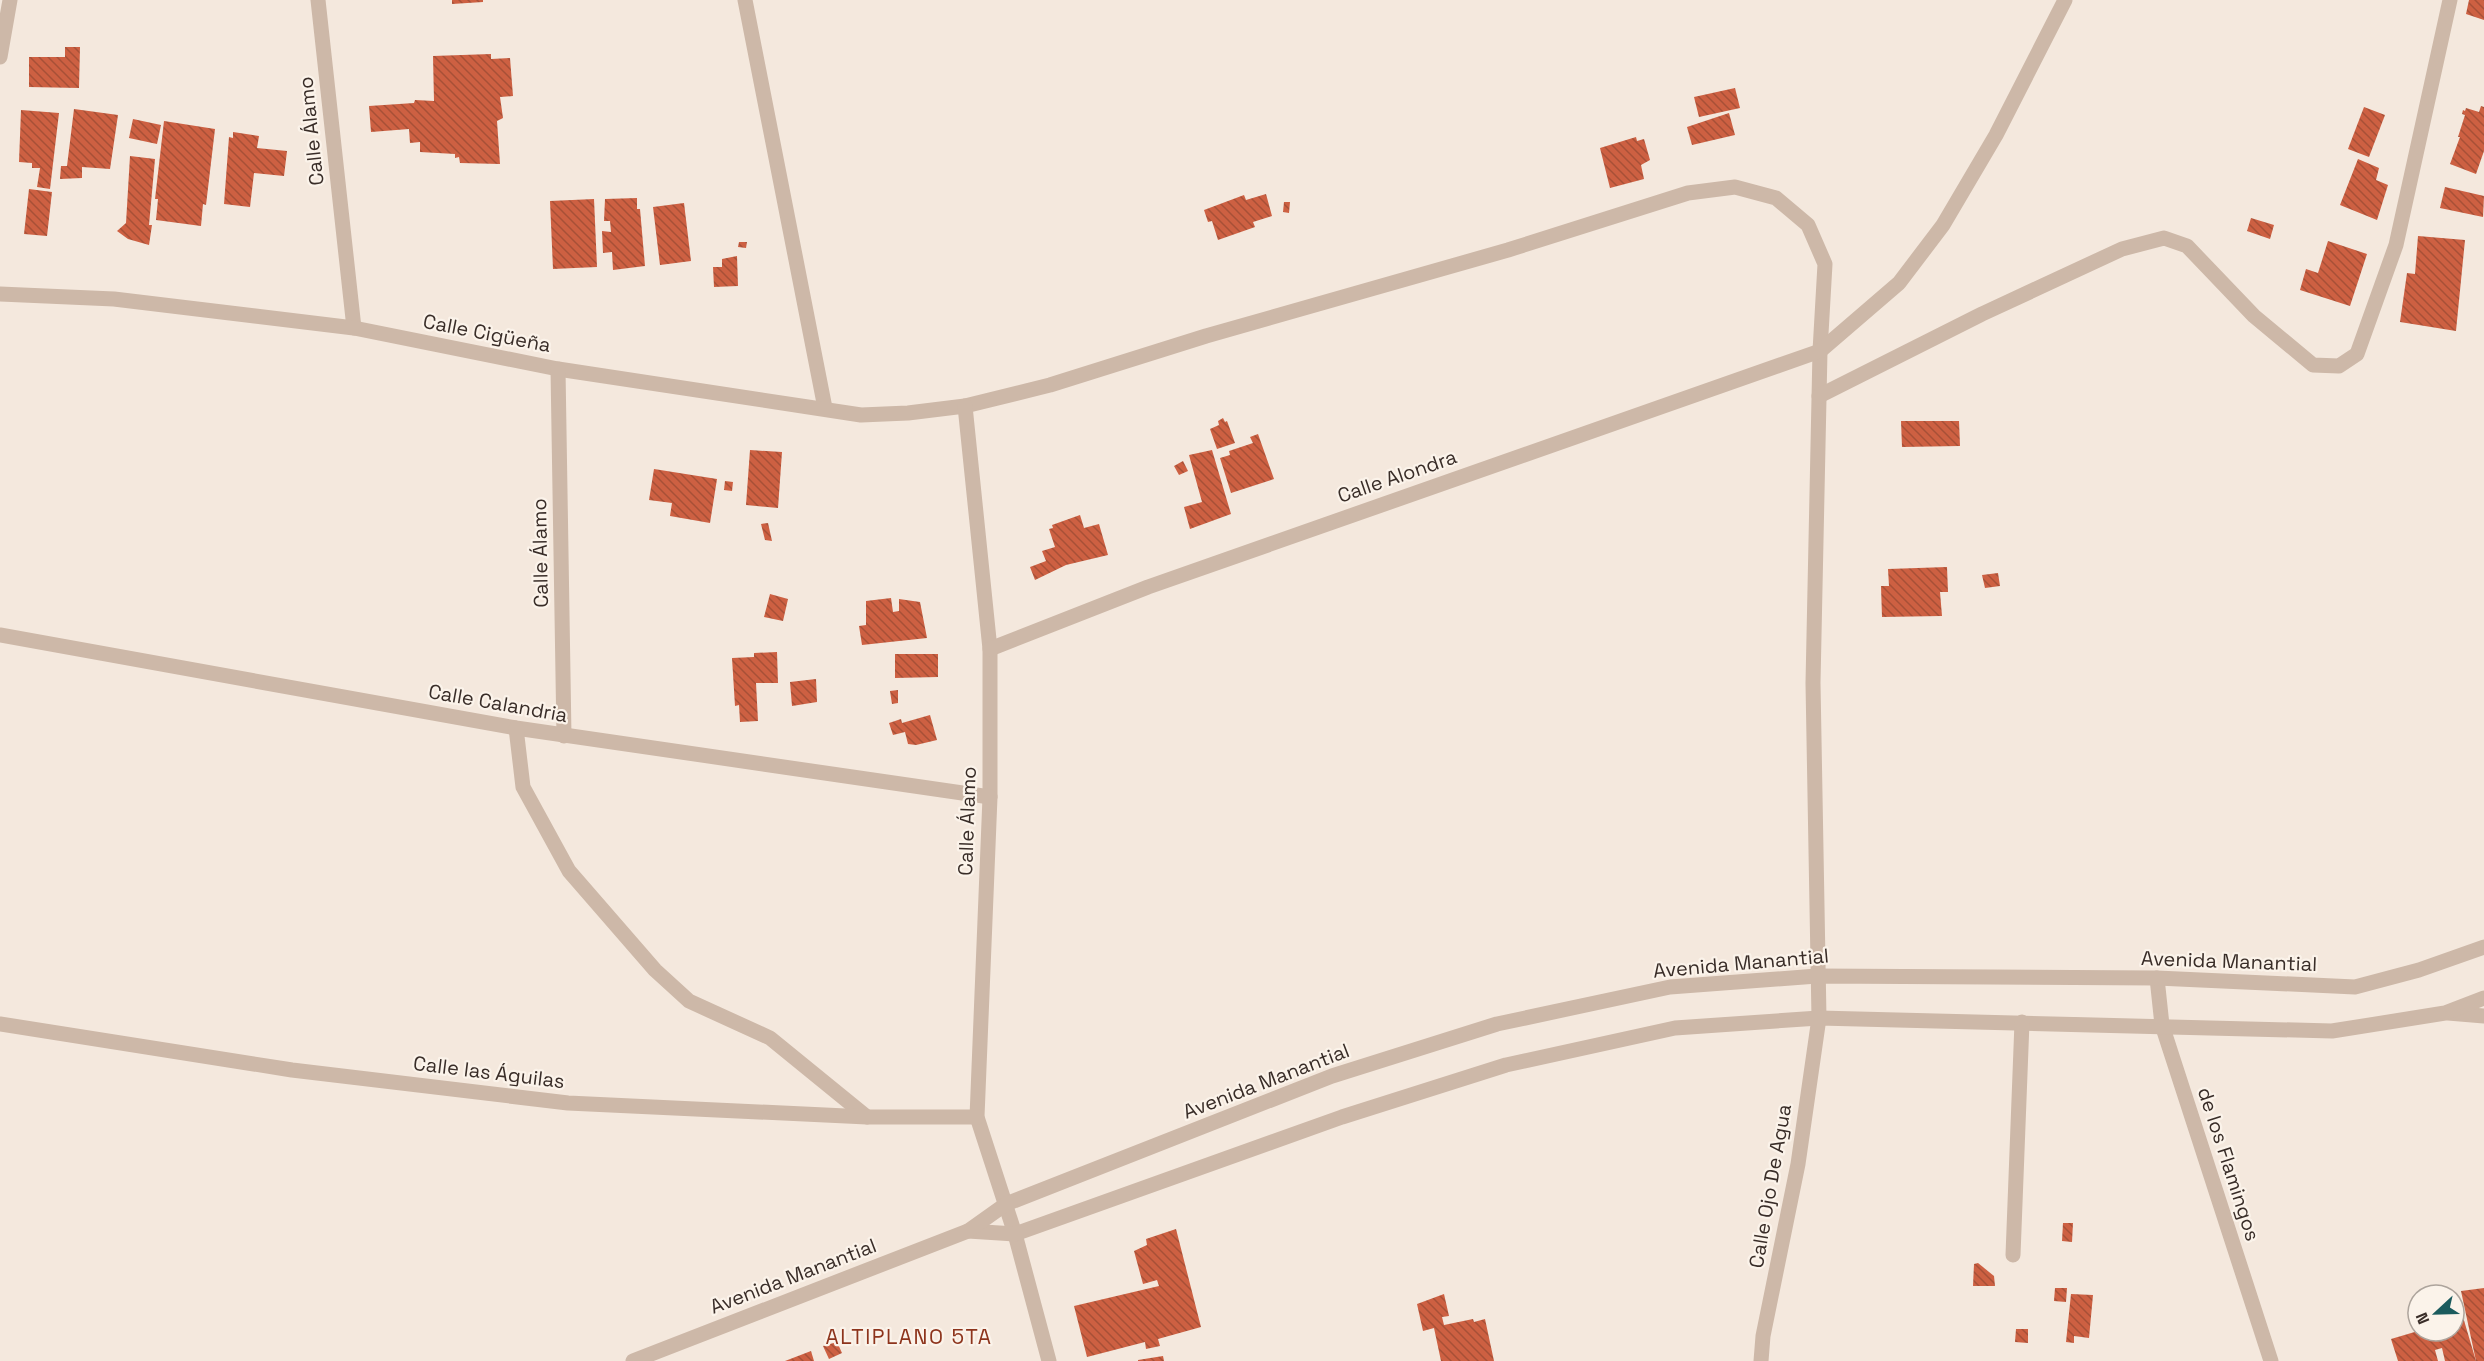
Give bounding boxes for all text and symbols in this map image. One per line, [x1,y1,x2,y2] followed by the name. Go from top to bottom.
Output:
[292,75,330,187] street label: Calle Álamo
[421,308,553,358] street label: Calle Cigüeña
[1334,443,1460,509] street label: Calle Alondra
[526,498,554,608] street label: Calle Álamo
[426,678,570,728] street label: Calle Calandria
[952,766,982,876] street label: Calle Álamo
[1652,942,1830,984] street label: Avenida Manantial
[2141,945,2317,977] street label: Avenida Manantial
[1179,1037,1353,1125] street label: Avenida Manantial
[412,1050,566,1094] street label: Calle las Águilas
[2192,1084,2266,1244] street label: de los Flamingos
[1743,1102,1797,1270] street label: Calle Ojo De Agua
[706,1232,880,1320] street label: Avenida Manantial
[2406,1283,2466,1343] north arrow
[2411,1310,2434,1327] text: N
[825,1323,993,1350] district label: ALTIPLANO 5TA

